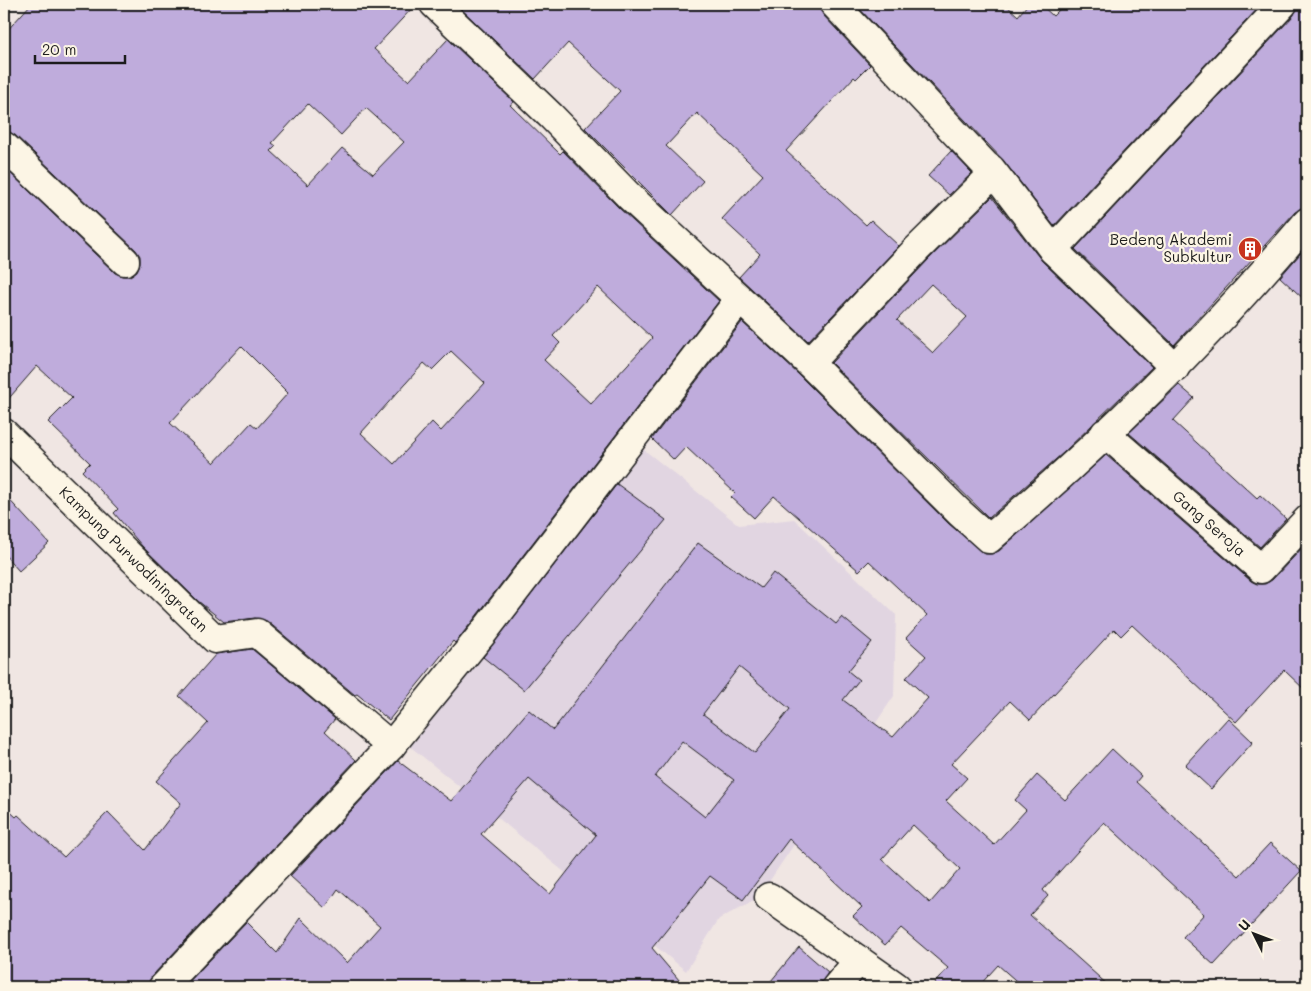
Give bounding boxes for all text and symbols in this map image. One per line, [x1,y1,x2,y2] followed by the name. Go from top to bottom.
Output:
[35,32,125,64] scale bar
[42,39,76,59] text: 20 m
[1110,229,1232,266] place label: Bedeng Akademi Subkultur
[1237,236,1263,262] building icon: Bedeng Akademi Subkultur
[56,482,213,636] street label: Kampung Purwodiningratan
[1169,486,1251,560] street label: Gang Seroja
[1228,908,1278,958] north arrow
[1234,915,1254,935] text: U

